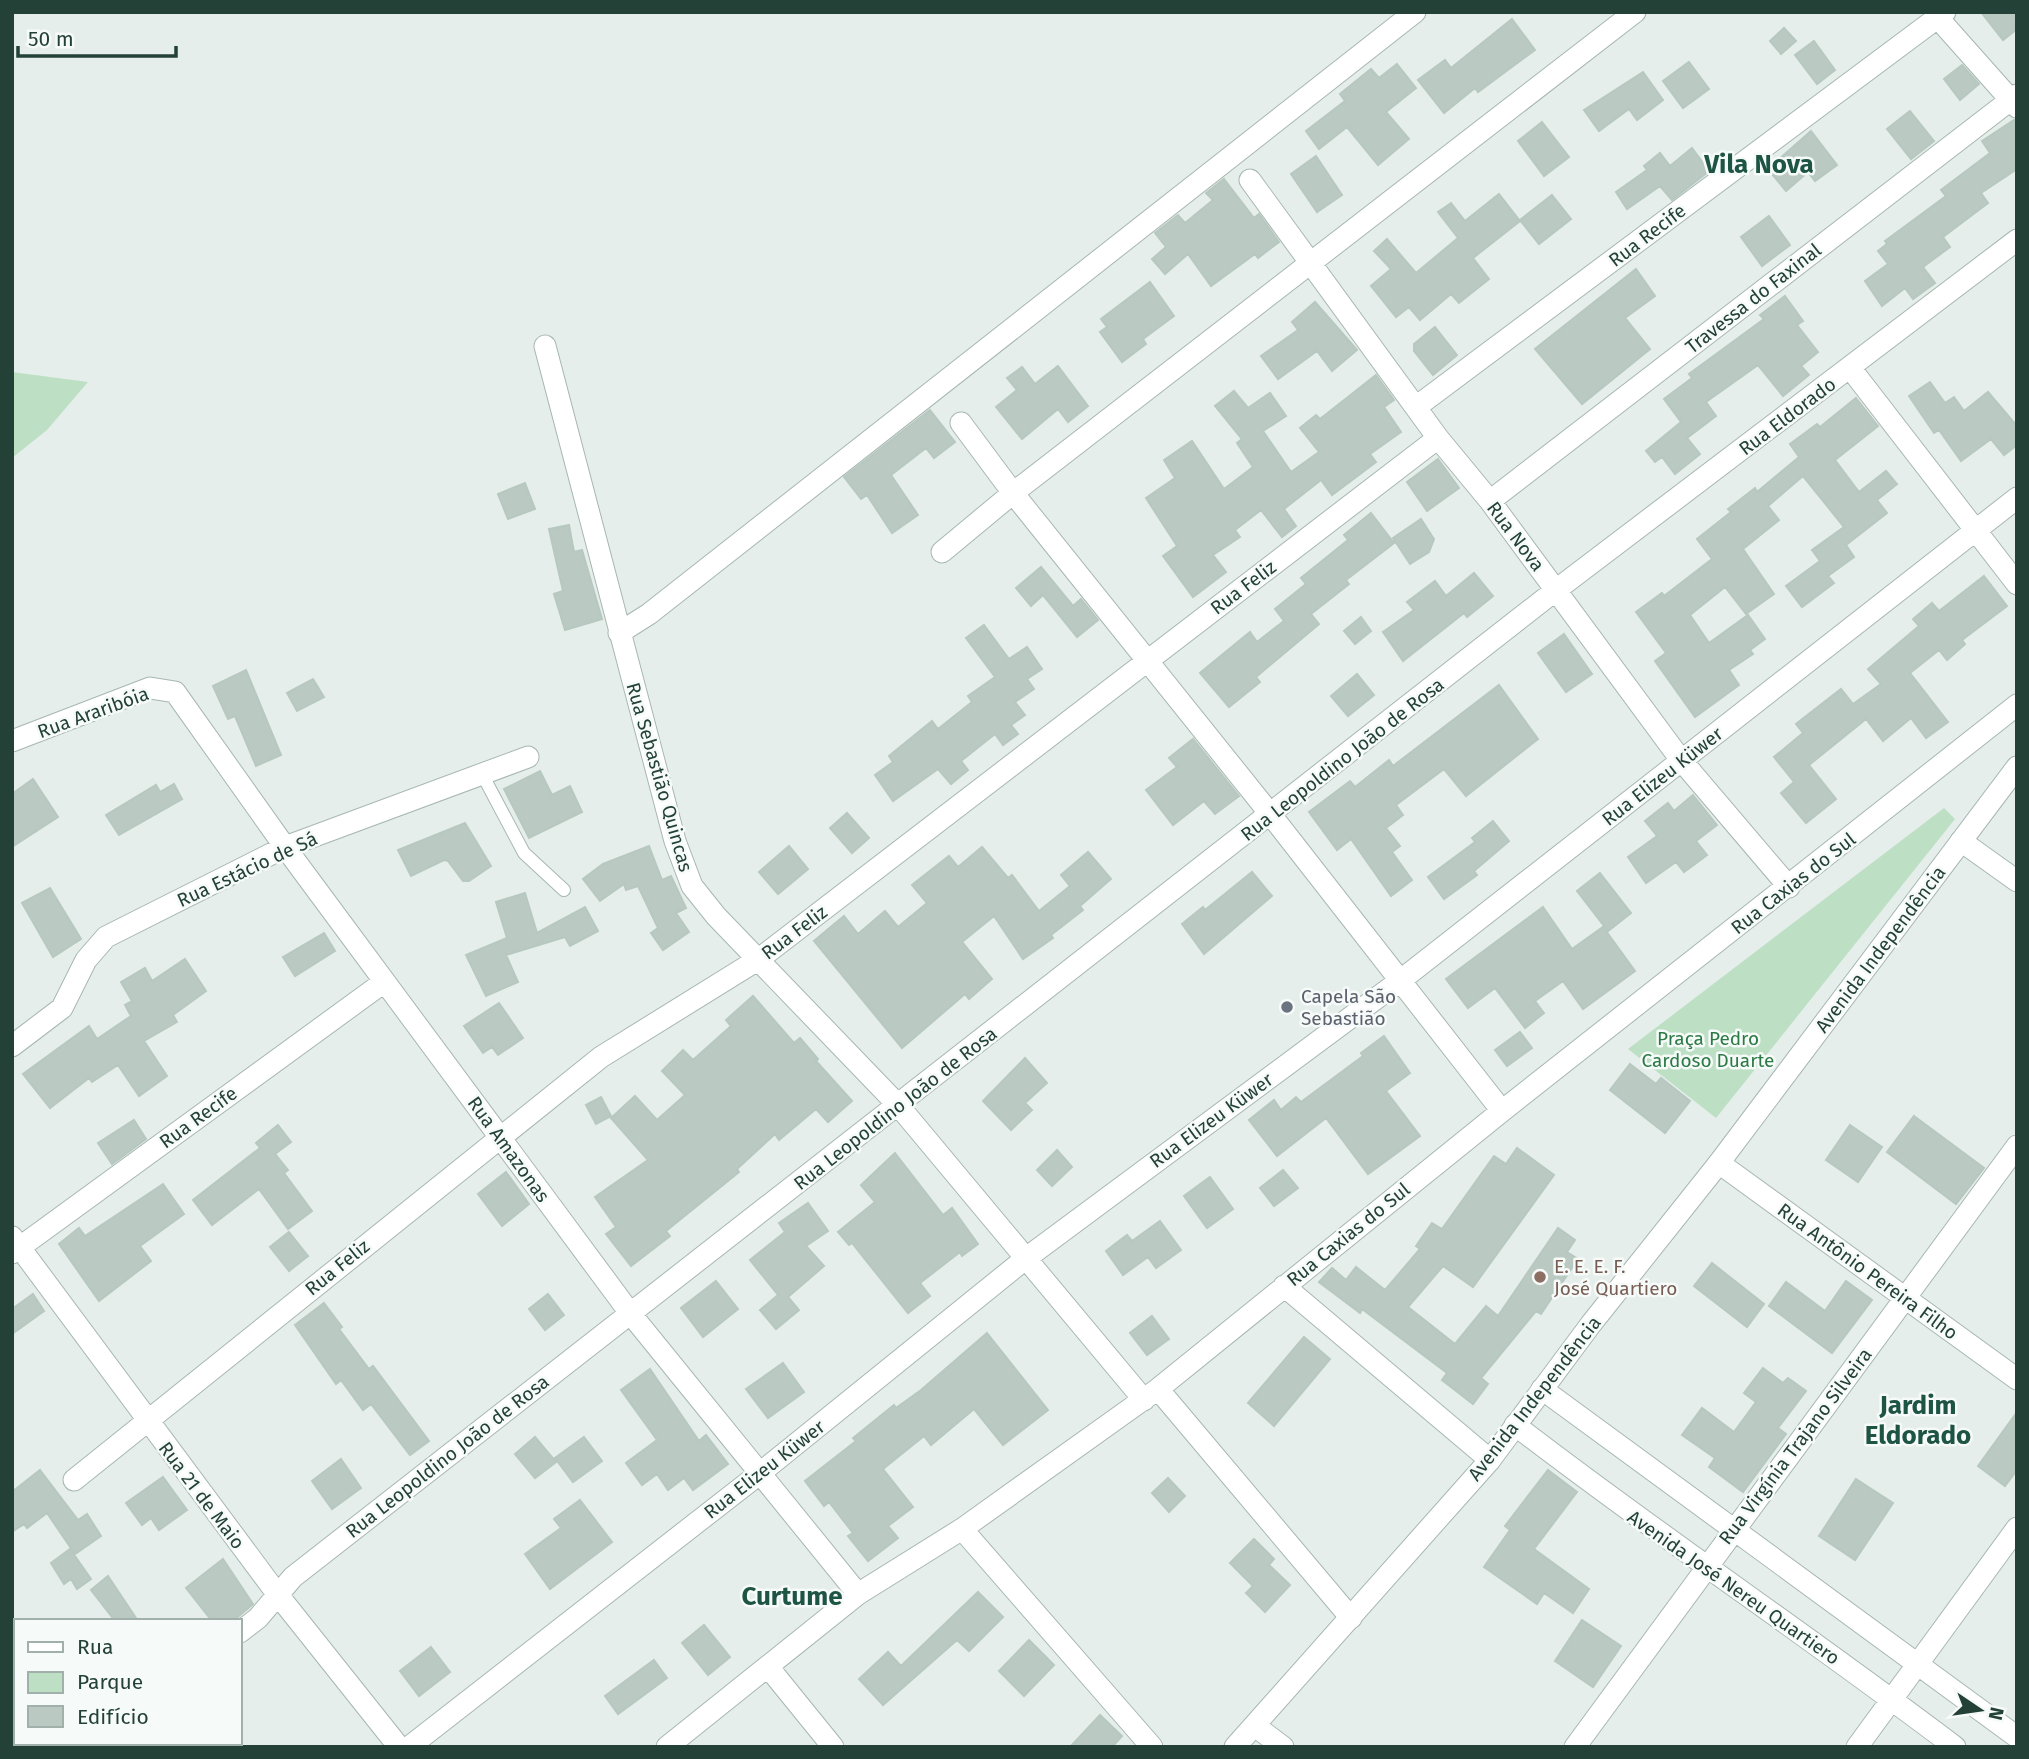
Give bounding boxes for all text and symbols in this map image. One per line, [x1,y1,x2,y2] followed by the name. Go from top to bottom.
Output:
[18,14,175,58] scale bar
[28,26,74,52] text: 50 m
[1703,149,1814,180] district label: Vila Nova
[1604,199,1690,272] street label: Rua Recife
[1681,238,1826,358] street label: Travessa do Faxinal
[1734,373,1840,460] street label: Rua Eldorado
[1482,497,1549,576] street label: Rua Nova
[1206,555,1281,620] street label: Rua Feliz
[1236,673,1448,846] street label: Rua Leopoldino João de Rosa
[621,680,698,875] street label: Rua Sebastião Quincas
[34,682,152,743] street label: Rua Araribóia
[1597,722,1728,831] street label: Rua Elizeu Küwer
[173,827,321,912] street label: Rua Estácio de Sá
[1726,827,1861,939] street label: Rua Caxias do Sul
[1810,861,1951,1037] street label: Avenida Independência
[757,900,832,965] street label: Rua Feliz
[1301,985,1396,1030] place label: Capela São Sebastião
[1279,999,1295,1015] marker: Capela São Sebastião
[789,1022,1001,1195] street label: Rua Leopoldino João de Rosa
[1642,1027,1774,1072] park label: Praça Pedro Cardoso Duarte
[1145,1068,1278,1173] street label: Rua Elizeu Küwer
[155,1082,242,1153] street label: Rua Recife
[463,1092,555,1207] street label: Rua Amazonas
[1282,1177,1415,1291] street label: Rua Caxias do Sul
[1773,1198,1962,1345] street label: Rua Antônio Pereira Filho
[300,1234,374,1300] street label: Rua Feliz
[1554,1255,1677,1300] place label: E. E. E. F. José Quartiero
[1532,1269,1548,1285] marker: E. E. E. F. José Quartiero
[1463,1311,1606,1485] street label: Avenida Independência
[1714,1344,1877,1549] street label: Rua Virgínia Trajano Silveira
[341,1370,553,1543] street label: Rua Leopoldino João de Rosa
[1865,1390,1971,1451] district label: Jardim Eldorado
[699,1415,830,1524] street label: Rua Elizeu Küwer
[154,1437,249,1554] street label: Rua 21 de Maio
[1623,1505,1844,1670] street label: Avenida José Nereu Quartiero
[741,1581,843,1612] district label: Curtume
[14,1619,242,1745] legend
[77,1634,113,1660] text: Rua
[77,1669,143,1695] text: Parque
[1945,1675,2015,1745] north arrow
[77,1704,149,1730] text: Edifício
[1983,1705,2009,1722] text: N

